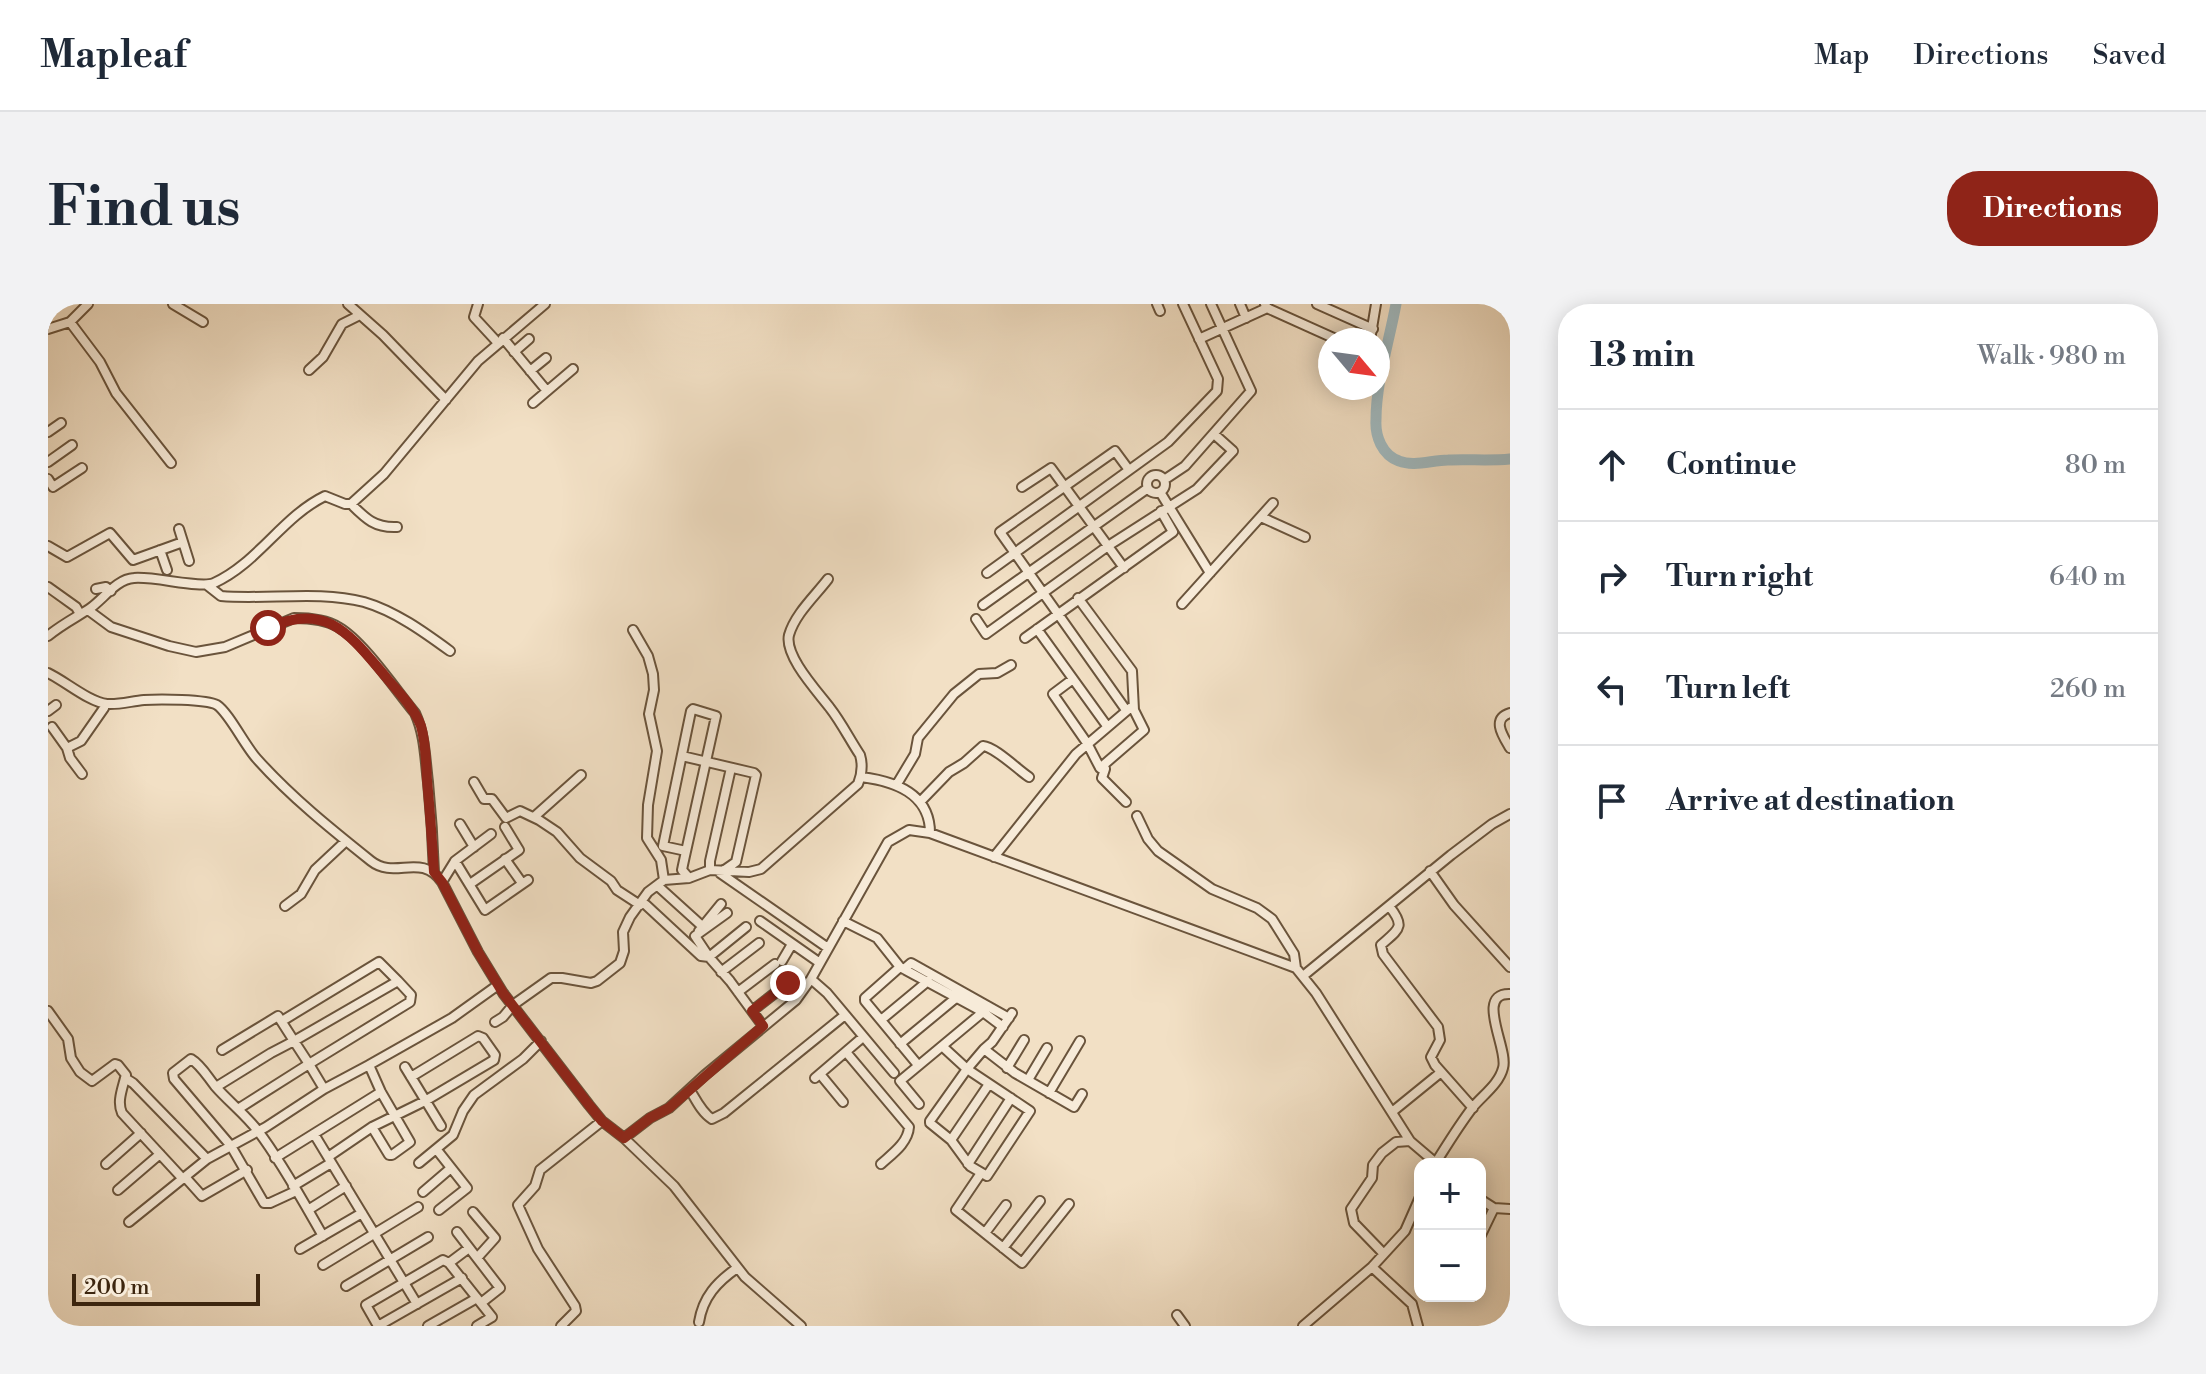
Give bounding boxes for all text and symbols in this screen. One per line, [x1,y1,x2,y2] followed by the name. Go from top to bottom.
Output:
[40,32,187,79] text: Mapleaf
[1814,38,1869,73] text: Map
[1913,38,2048,73] text: Directions
[2092,38,2166,73] text: Saved
[1947,171,2158,246] button: Directions
[48,173,241,243] text: Find us
[1318,328,1390,400] north arrow
[1590,335,1695,377] text: 13 min
[1978,340,2126,372] text: Walk · 980 m
[1590,443,1634,487] icon: ahead
[1666,446,1797,484] text: Continue
[2065,449,2126,481] text: 80 m
[1590,555,1634,599] icon: right
[1666,558,1813,596] text: Turn right
[2049,561,2126,593] text: 640 m
[250,610,286,646] route start
[1590,667,1634,711] icon: left
[1666,670,1790,708] text: Turn left
[2050,673,2126,705] text: 260 m
[1590,779,1634,823] icon: arrive
[1666,782,1955,820] text: Arrive at destination
[770,965,806,1001] route end
[1414,1158,1486,1302] map controls
[1414,1158,1486,1230] button: +
[1414,1230,1486,1302] button: −
[72,1270,260,1306] scale bar
[84,1274,150,1301] text: 200 m

